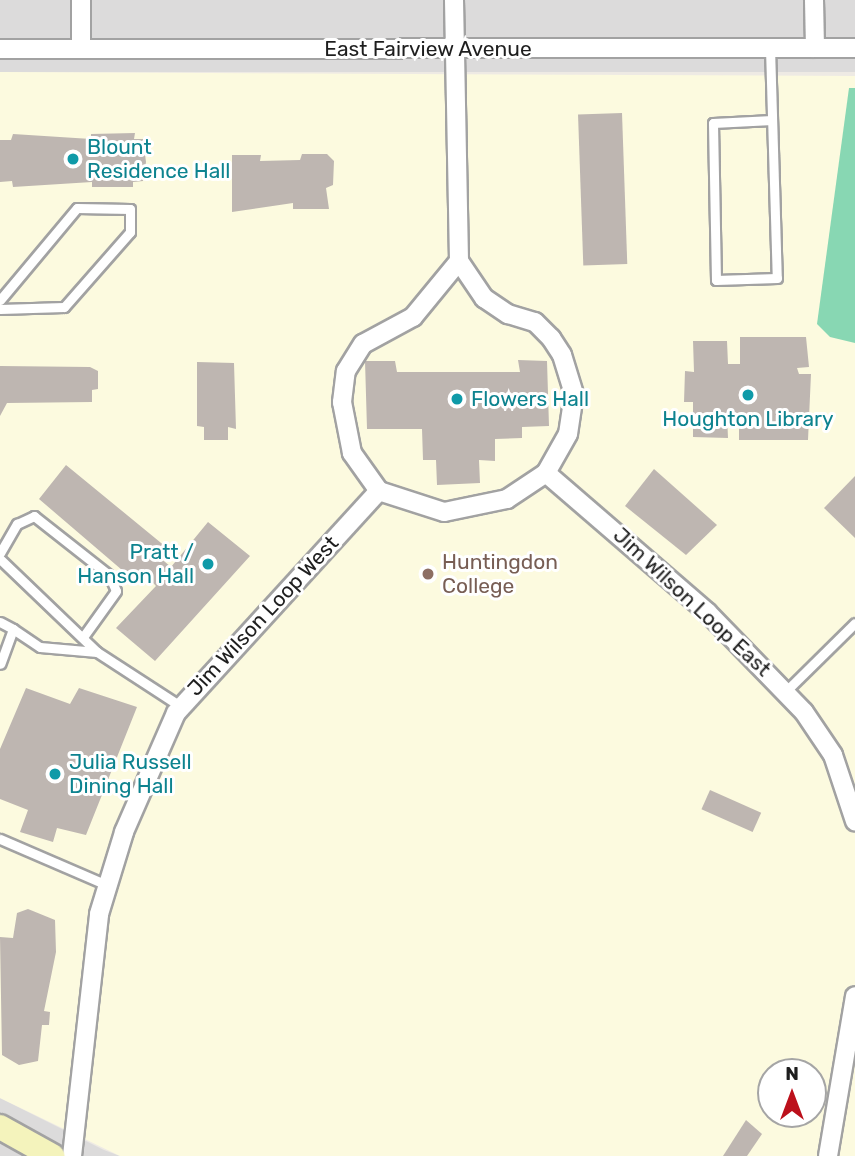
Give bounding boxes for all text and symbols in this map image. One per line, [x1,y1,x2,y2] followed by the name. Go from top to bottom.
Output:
[324,36,532,62] street label: East Fairview Avenue
[87,134,230,184] place label: Blount Residence Hall
[65,151,81,167] marker: Blount Residence Hall
[471,386,589,412] place label: Flowers Hall
[740,387,756,403] marker: Houghton Library
[449,391,465,407] marker: Flowers Hall
[662,406,834,432] place label: Houghton Library
[608,522,776,682] street label: Jim Wilson Loop East
[182,531,344,701] street label: Jim Wilson Loop West
[77,539,194,589] place label: Pratt / Hanson Hall
[442,549,558,599] place label: Huntingdon College
[200,556,216,572] marker: Pratt / Hanson Hall
[420,566,436,582] marker: Huntingdon College
[69,749,192,799] place label: Julia Russell Dining Hall
[47,766,63,782] marker: Julia Russell Dining Hall
[757,1058,827,1128] north arrow
[785,1062,799,1085] text: N

